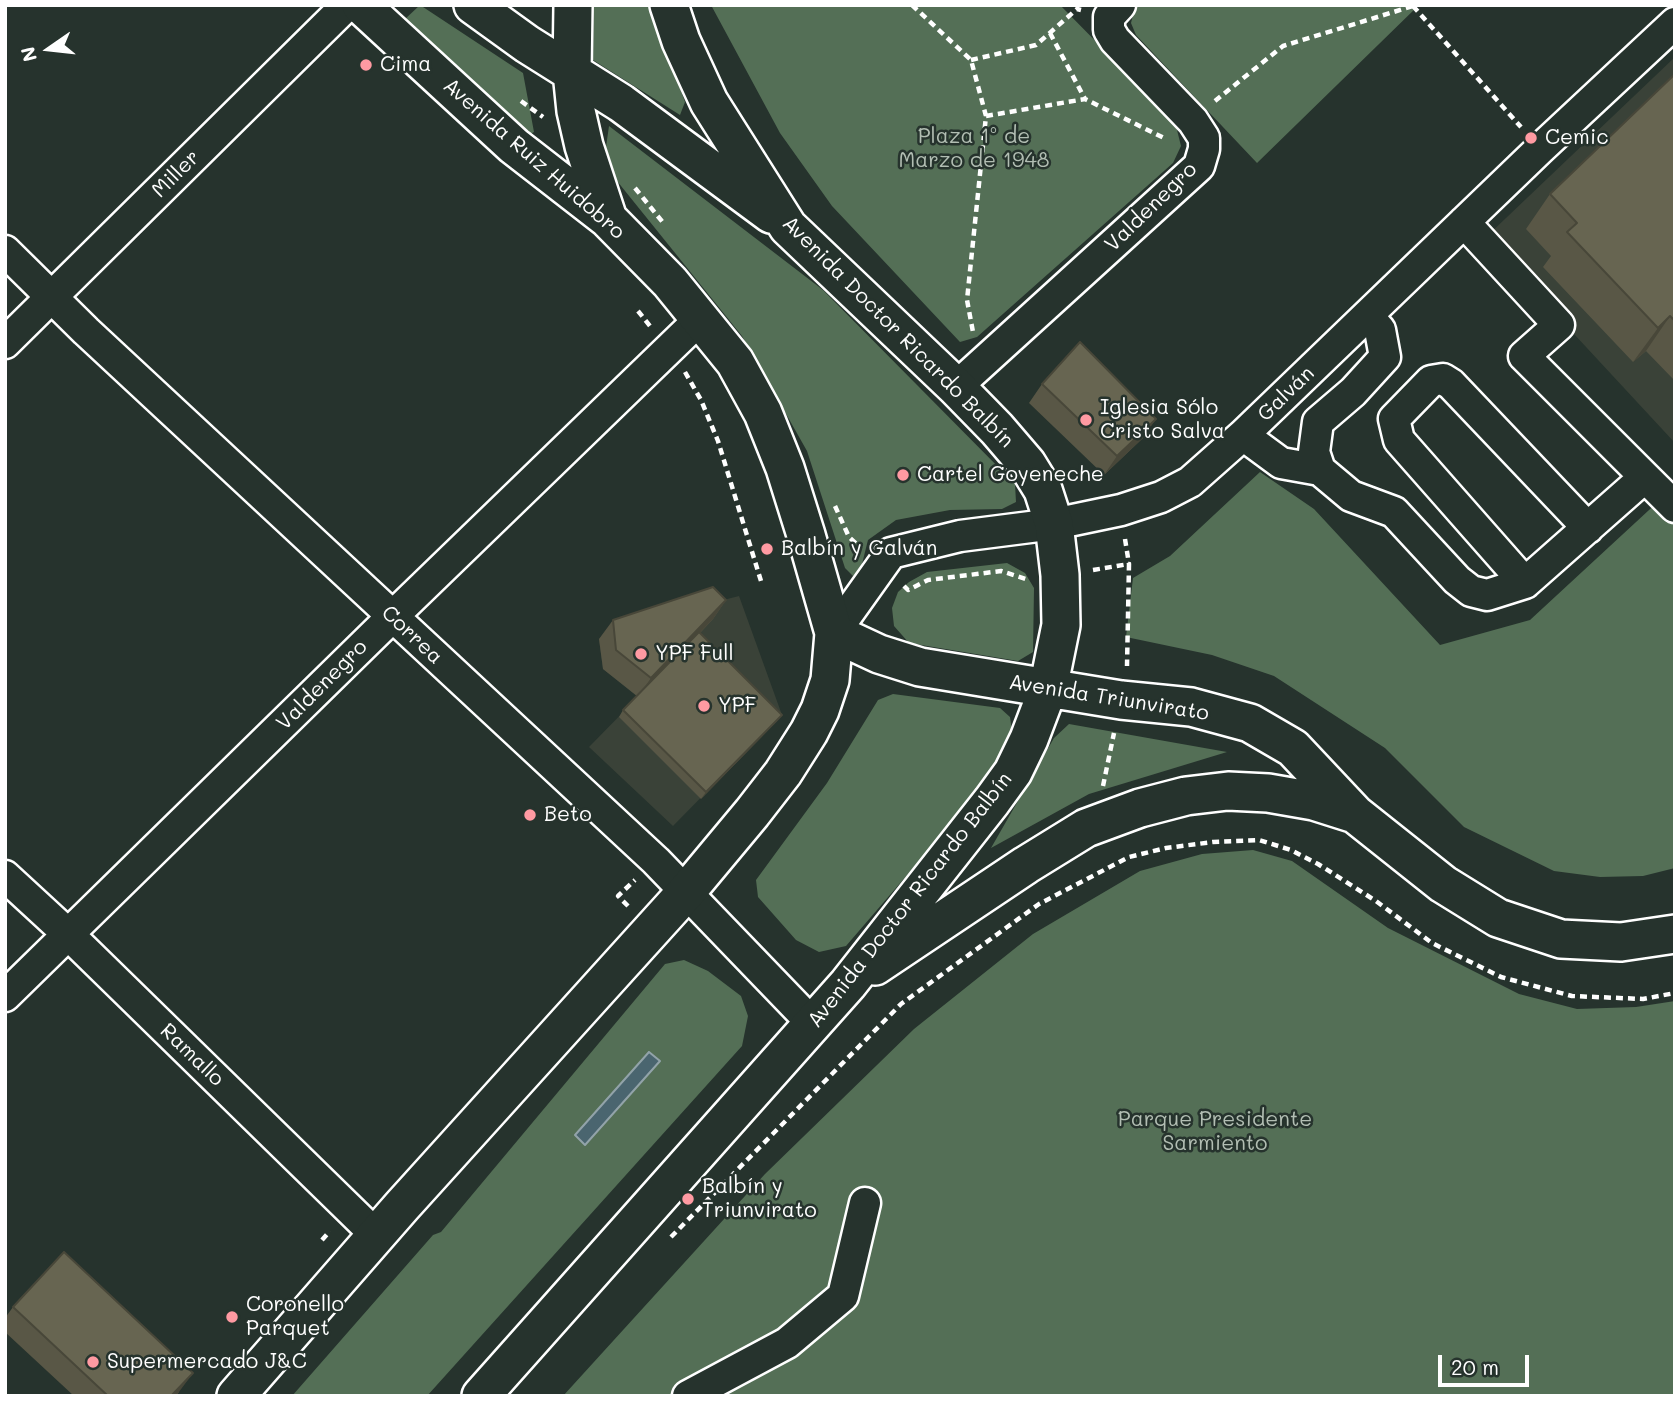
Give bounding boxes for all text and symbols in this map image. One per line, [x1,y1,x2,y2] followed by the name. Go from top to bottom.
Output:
[14,14,84,84] north arrow
[14,44,42,64] text: N
[380,52,431,78] place label: Cima
[358,57,374,73] marker: Cima
[438,73,630,245] street label: Avenida Ruiz Huidobro
[898,124,1050,174] park label: Plaza 1º de Marzo de 1948
[1545,125,1609,151] place label: Cemic
[1523,130,1539,146] marker: Cemic
[147,145,205,203] street label: Miller
[1100,157,1202,257] street label: Valdenegro
[777,211,1019,453] street label: Avenida Doctor Ricardo Balbín
[1252,361,1320,427] street label: Galván
[1100,395,1225,445] place label: Iglesia Sólo Cristo Salva
[1078,412,1094,428] marker: Iglesia Sólo Cristo Salva
[917,462,1104,488] place label: Cartel Goyeneche
[895,467,911,483] marker: Cartel Goyeneche
[781,536,937,562] place label: Balbín y Galván
[759,541,775,557] marker: Balbín y Galván
[376,600,448,670] street label: Correa
[271,634,373,736] street label: Valdenegro
[655,641,734,667] place label: YPF Full
[633,646,649,662] marker: YPF Full
[1007,670,1211,726] street label: Avenida Triunvirato
[718,693,756,719] place label: YPF
[696,698,712,714] marker: YPF
[802,767,1018,1033] street label: Avenida Doctor Ricardo Balbín
[544,802,592,828] place label: Beto
[522,807,538,823] marker: Beto
[155,1018,229,1092] street label: Ramallo
[1118,1107,1312,1157] park label: Parque Presidente Sarmiento
[702,1174,817,1224] place label: Balbín y Triunvirato
[680,1191,696,1207] marker: Balbín y Triunvirato
[246,1292,344,1342] place label: Coronello Parquet
[224,1309,240,1325] marker: Coronello Parquet
[1442,1342,1533,1386] scale bar
[107,1349,307,1375] place label: Supermercado J&C
[1451,1353,1499,1380] text: 20 m
[85,1354,101,1370] marker: Supermercado J&C

